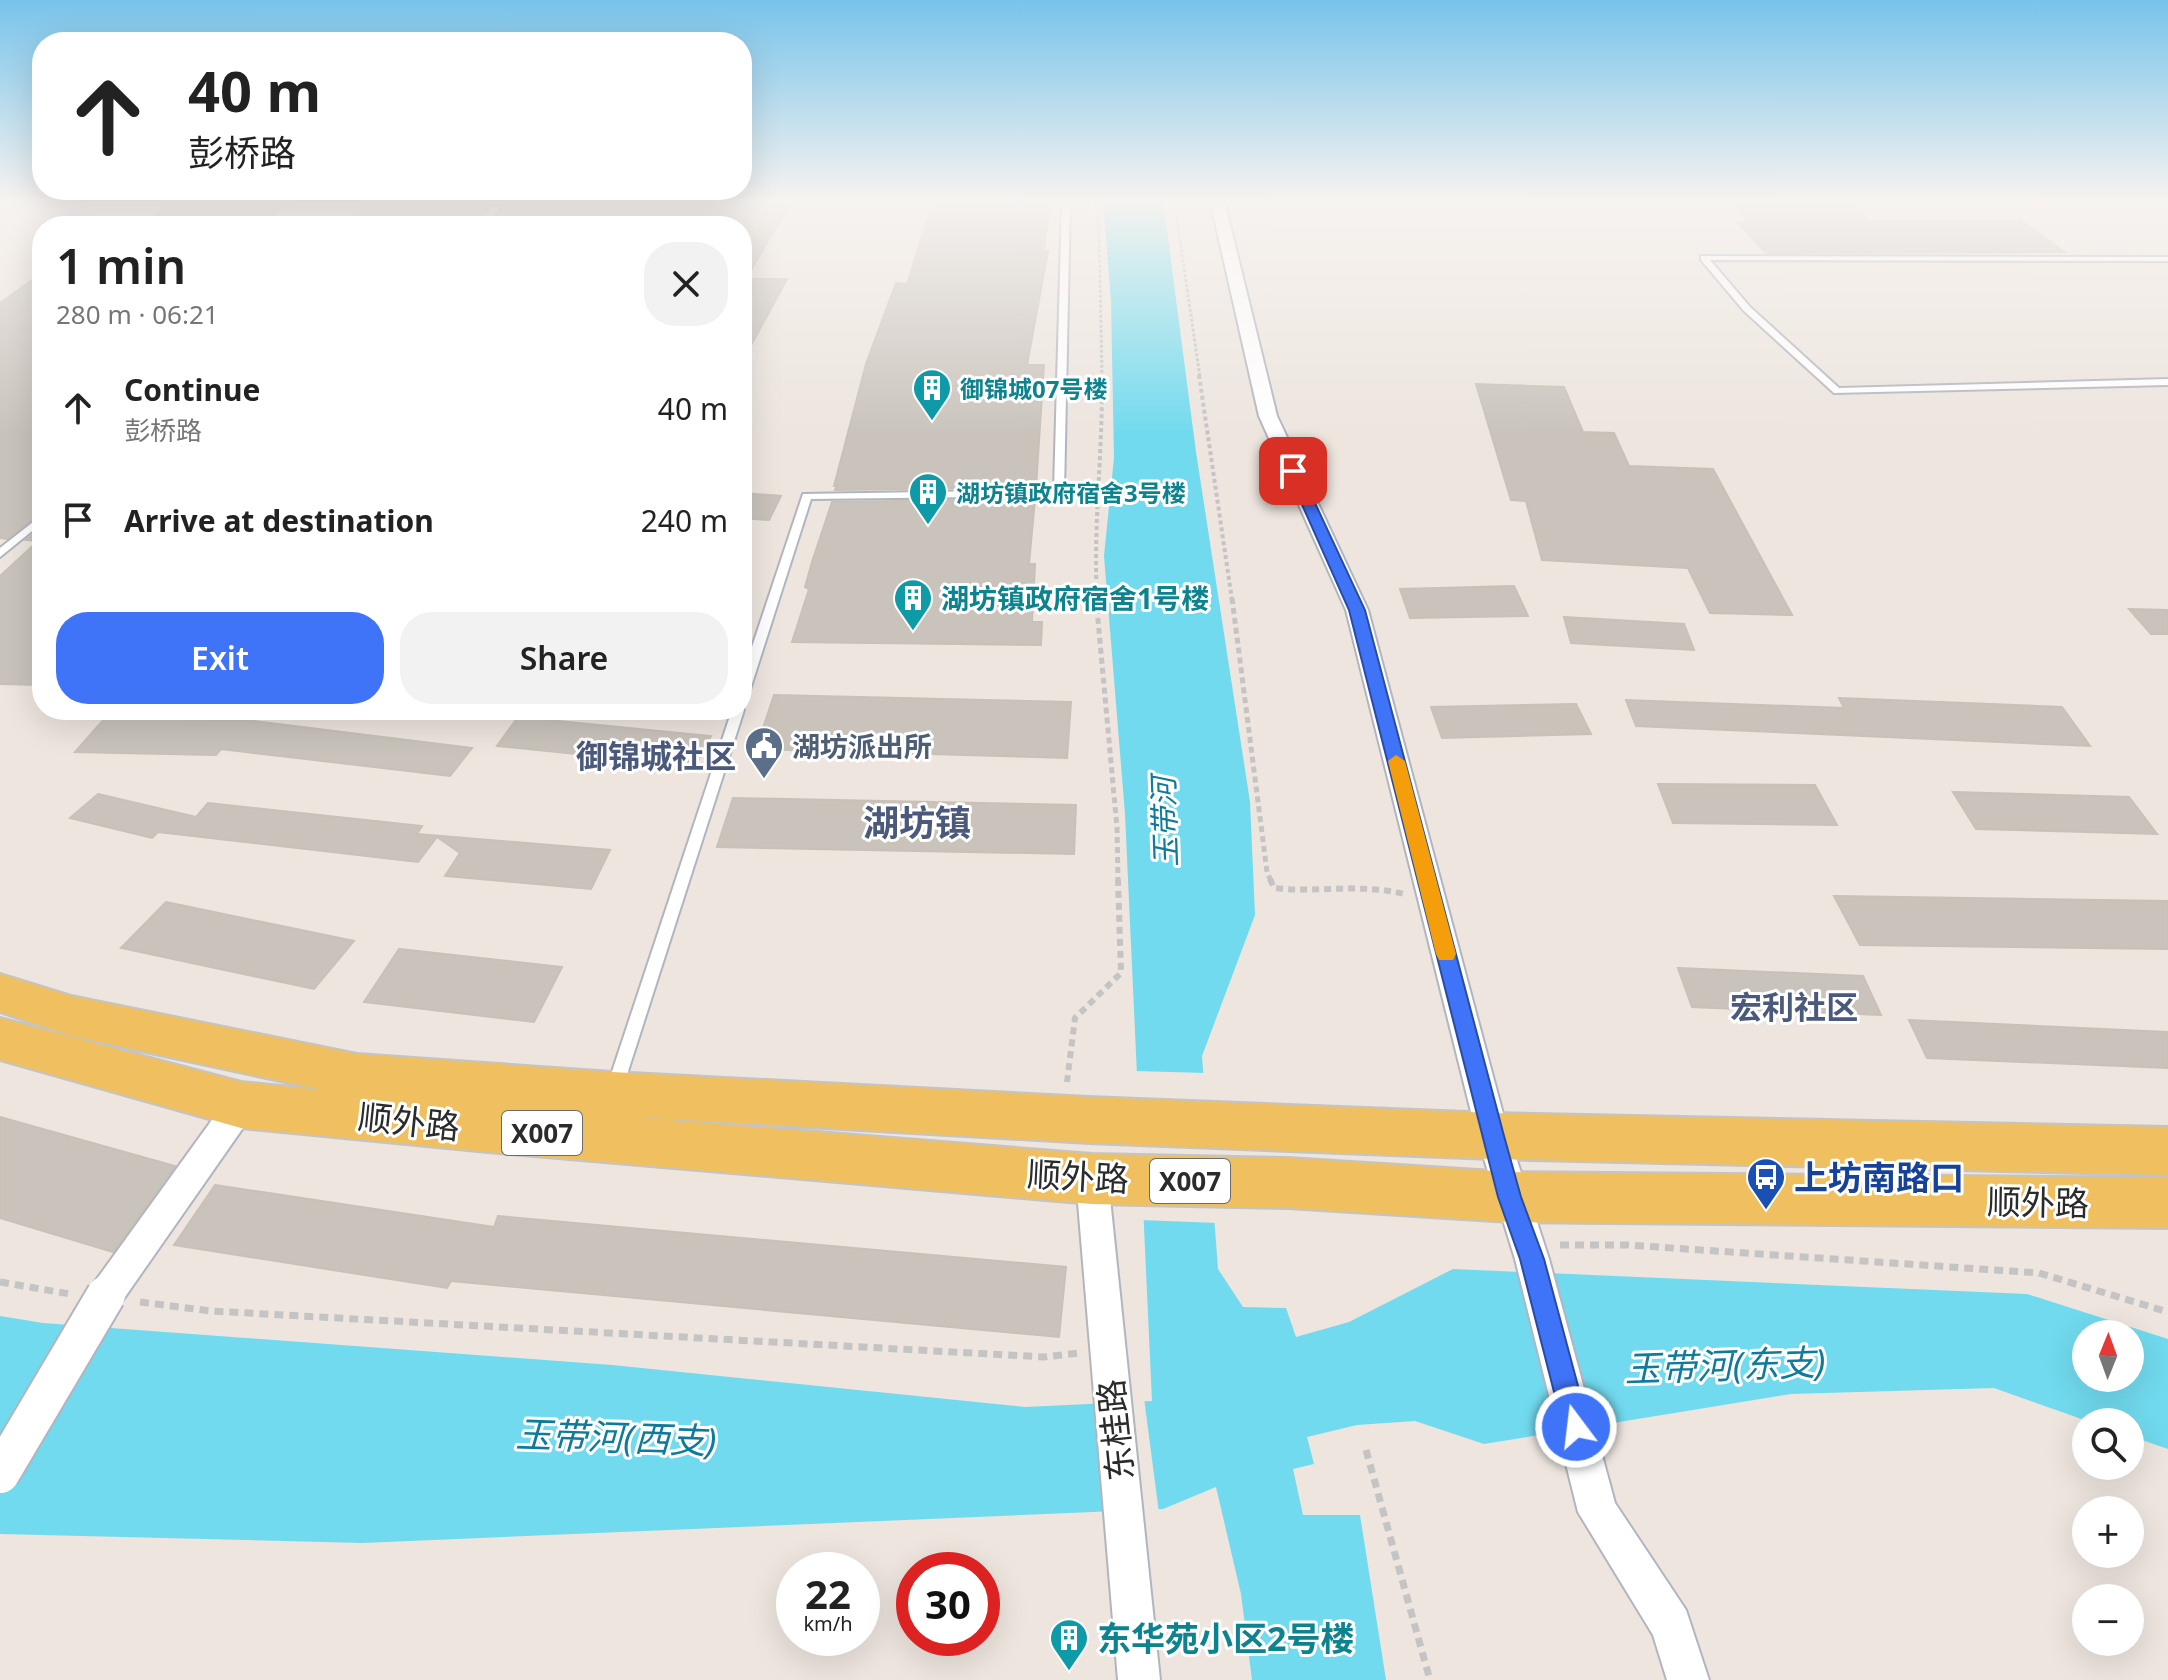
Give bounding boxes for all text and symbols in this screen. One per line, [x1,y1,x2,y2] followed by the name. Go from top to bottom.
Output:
[188,52,321,128] text: 40 m
[56,64,160,168] icon: ahead
[188,128,296,177] text: 彭桥路
[56,233,186,298] text: 1 min
[644,242,728,326] button: close
[56,296,219,332] text: 280 m · 06:21
[911,367,953,422] building icon: 御锦城07号楼
[124,369,260,410] text: Continue
[960,372,1107,405] place label: 御锦城07号楼
[56,386,100,430] icon: ahead
[658,388,728,429] text: 40 m
[124,412,202,448] text: 彭桥路
[1259,437,1327,505] pin
[1271,449,1315,493] icon: arrive
[907,471,949,526] building icon: 湖坊镇政府宿舍3号楼
[956,476,1186,509] place label: 湖坊镇政府宿舍3号楼
[56,498,100,542] icon: arrive
[124,500,434,541] text: Arrive at destination
[641,500,728,541] text: 240 m
[892,577,934,632] building icon: 湖坊镇政府宿舍1号楼
[941,579,1209,617] place label: 湖坊镇政府宿舍1号楼
[56,612,384,704] button: Exit
[400,612,728,704] button: Share
[743,725,785,780] public building icon: 湖坊派出所
[792,727,932,765] place label: 湖坊派出所
[576,734,736,777] district label: 御锦城社区
[1142,771,1186,868] water label: 玉带河
[863,798,971,847] district label: 湖坊镇
[1730,985,1858,1028] district label: 宏利社区
[356,1093,462,1149] street label: 顺外路
[502,1111,582,1155] road number: X007
[1026,1150,1130,1202] street label: 顺外路
[1794,1154,1964,1200] place label: 上坊南路口
[1745,1156,1787,1211] bus stop icon: 上坊南路口
[1150,1159,1230,1203] road number: X007
[1987,1178,2089,1226] street label: 顺外路
[2072,1320,2144,1392] north arrow
[2072,1320,2144,1656] map controls
[1624,1337,1826,1393] water label: 玉带河(东支)
[1087,1377,1143,1483] street label: 东桂路
[1534,1385,1618,1469] position arrow
[2072,1408,2144,1480] button: search
[515,1409,717,1465] water label: 玉带河(西支)
[2072,1496,2144,1568] button: +
[896,1552,1000,1656] speed limit sign: 30
[805,1566,851,1621] text: 22
[2072,1584,2144,1656] button: −
[803,1610,853,1637] text: km/h
[1097,1615,1354,1661] place label: 东华苑小区2号楼
[1048,1617,1090,1672] building icon: 东华苑小区2号楼

